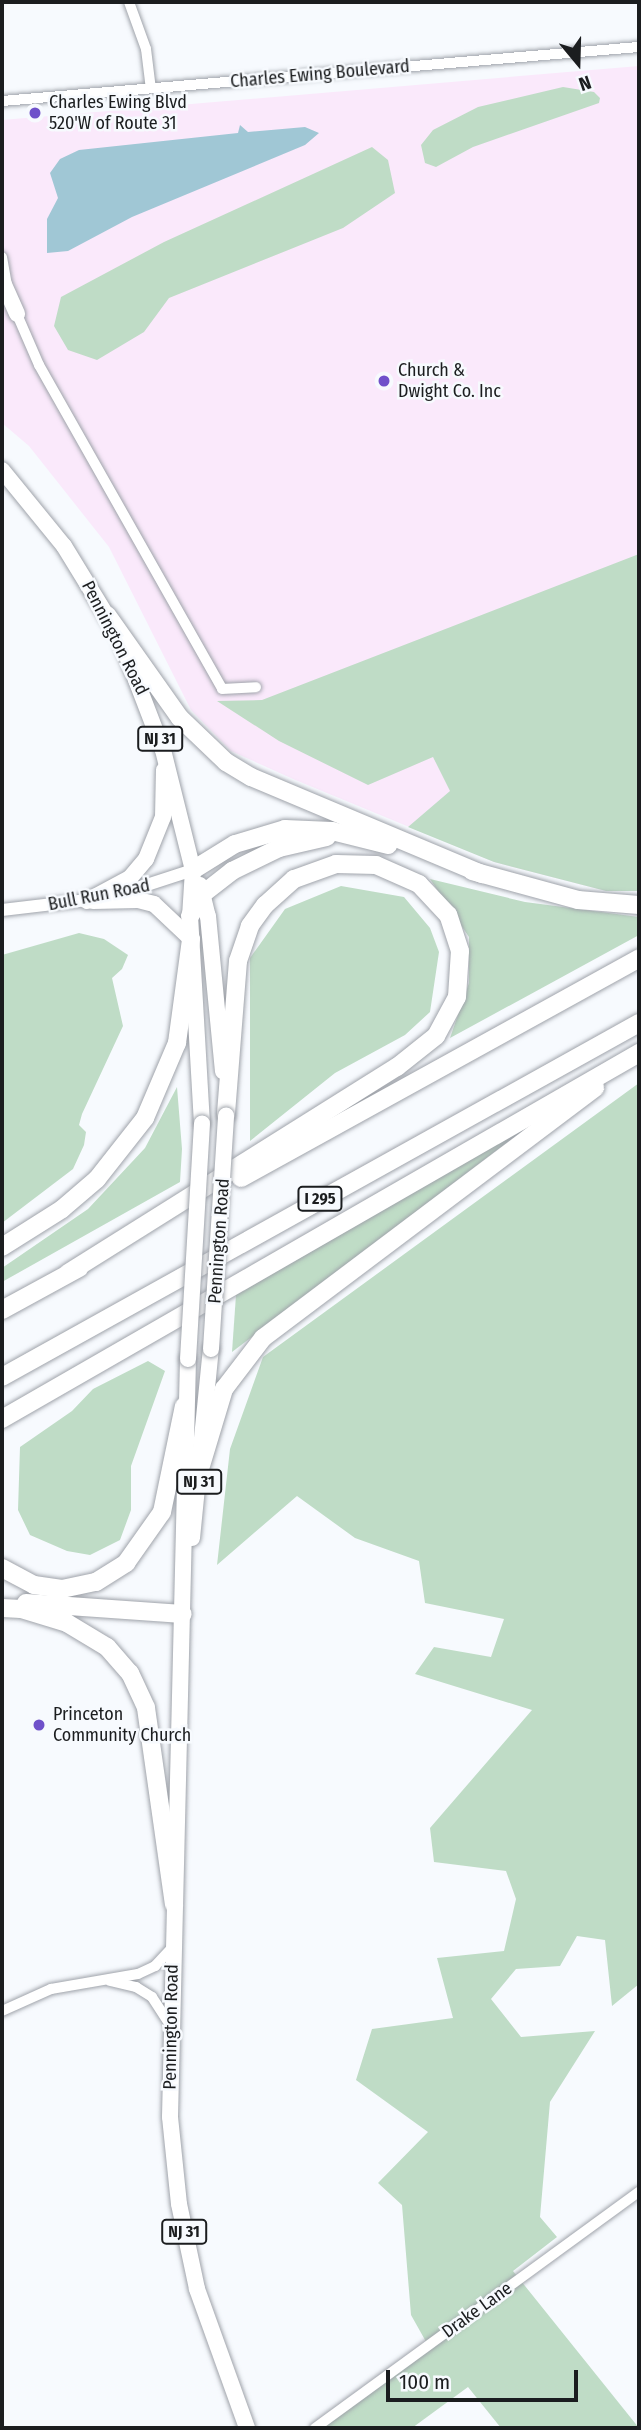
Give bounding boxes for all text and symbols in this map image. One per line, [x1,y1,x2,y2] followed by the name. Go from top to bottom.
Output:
[543,28,613,98] north arrow
[229,55,411,93] street label: Charles Ewing Boulevard
[576,71,594,96] text: N
[49,92,187,134] place label: Charles Ewing Blvd 520'W of Route 31
[27,105,43,121] marker: Charles Ewing Blvd 520'W of Route 31
[398,360,501,402] place label: Church & Dwight Co. Inc
[376,373,392,389] marker: Church & Dwight Co. Inc
[77,577,153,699] street label: Pennington Road
[136,726,184,752] road number: NJ 31
[46,875,152,915] street label: Bull Run Road
[204,1178,234,1304] street label: Pennington Road
[297,1186,343,1212] road number: I 295
[174,1470,224,1494] road number: NJ 31
[53,1704,191,1746] place label: Princeton Community Church
[31,1717,47,1733] marker: Princeton Community Church
[159,1964,183,2090] street label: Pennington Road
[160,2220,208,2244] road number: NJ 31
[438,2277,516,2343] street label: Drake Lane
[389,2356,582,2400] scale bar
[399,2369,450,2395] text: 100 m

